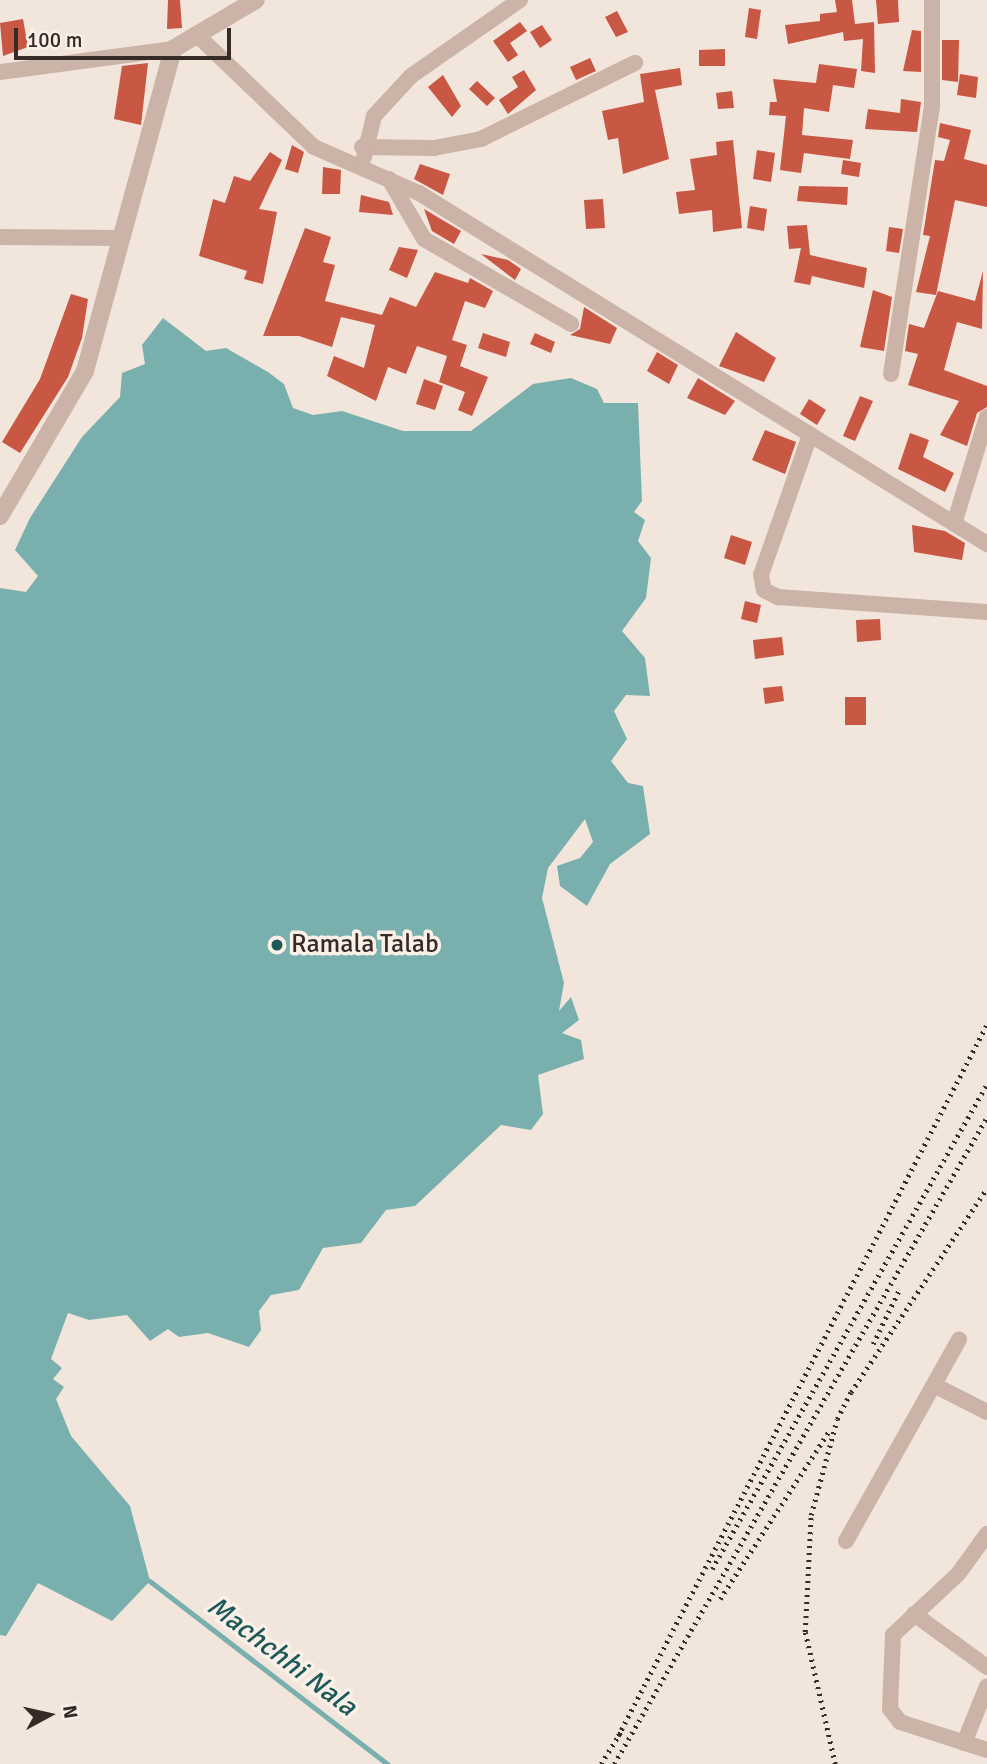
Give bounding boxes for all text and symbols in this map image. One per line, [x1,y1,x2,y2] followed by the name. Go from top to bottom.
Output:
[18,14,234,58] scale bar
[27,27,82,53] text: 100 m
[291,929,439,961] place label: Ramala Talab
[269,937,285,953] marker: Ramala Talab
[201,1589,363,1723] water label: Machchhi Nala
[14,1680,84,1750] north arrow
[57,1704,83,1720] text: N

